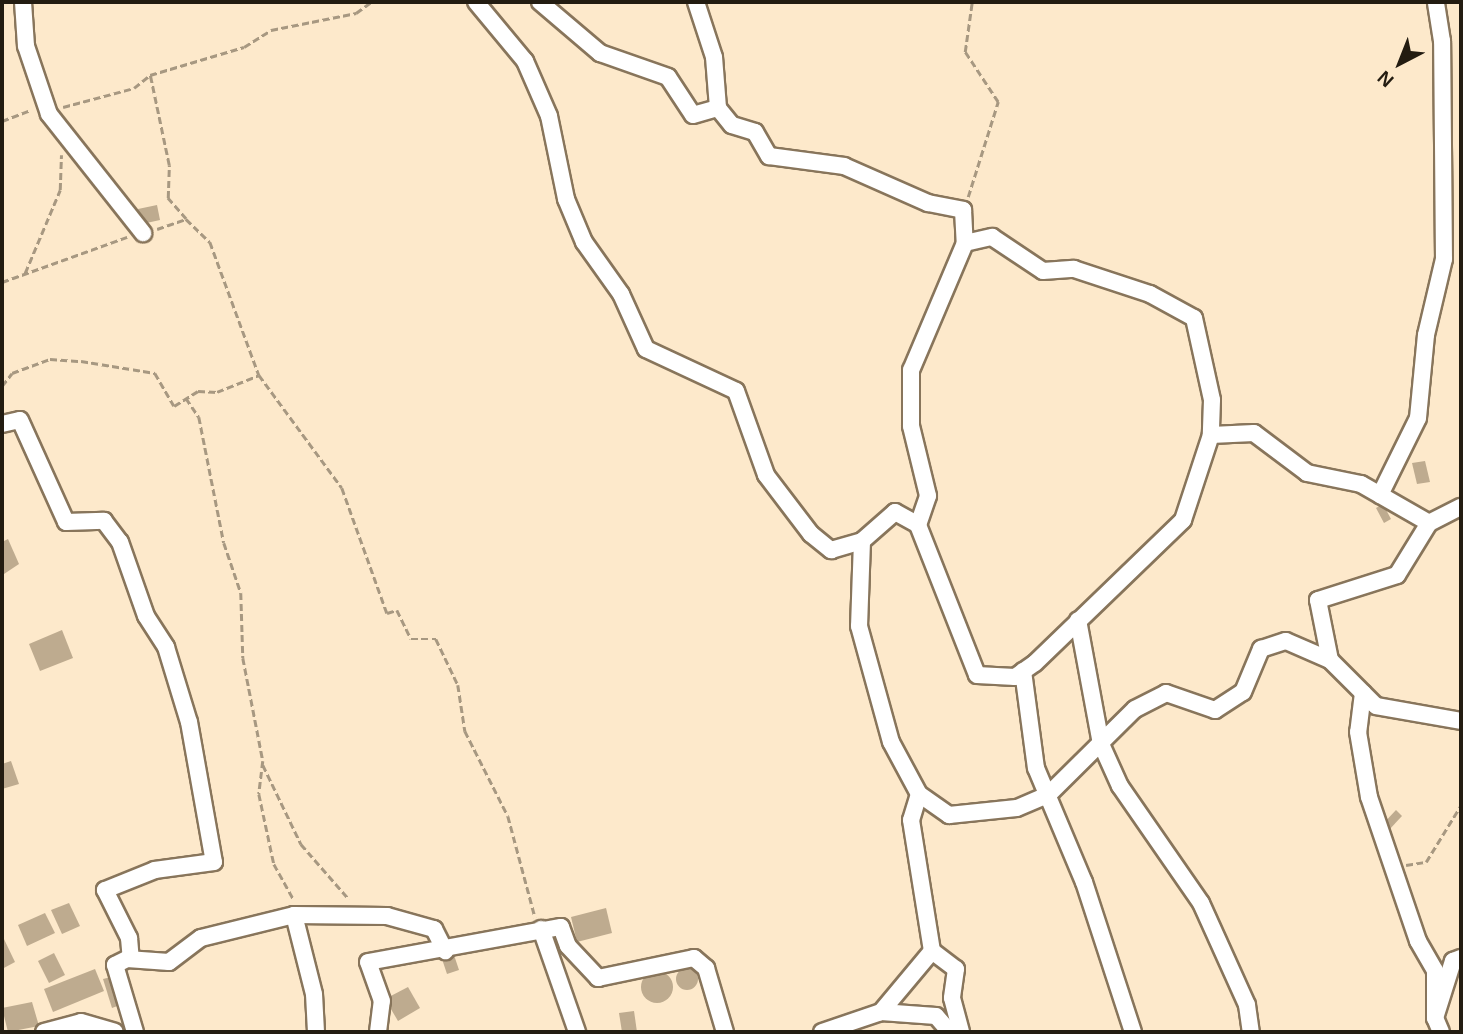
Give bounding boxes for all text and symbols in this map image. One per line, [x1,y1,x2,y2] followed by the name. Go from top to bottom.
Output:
[1365,28,1435,98] north arrow
[1373,67,1398,91] text: N

